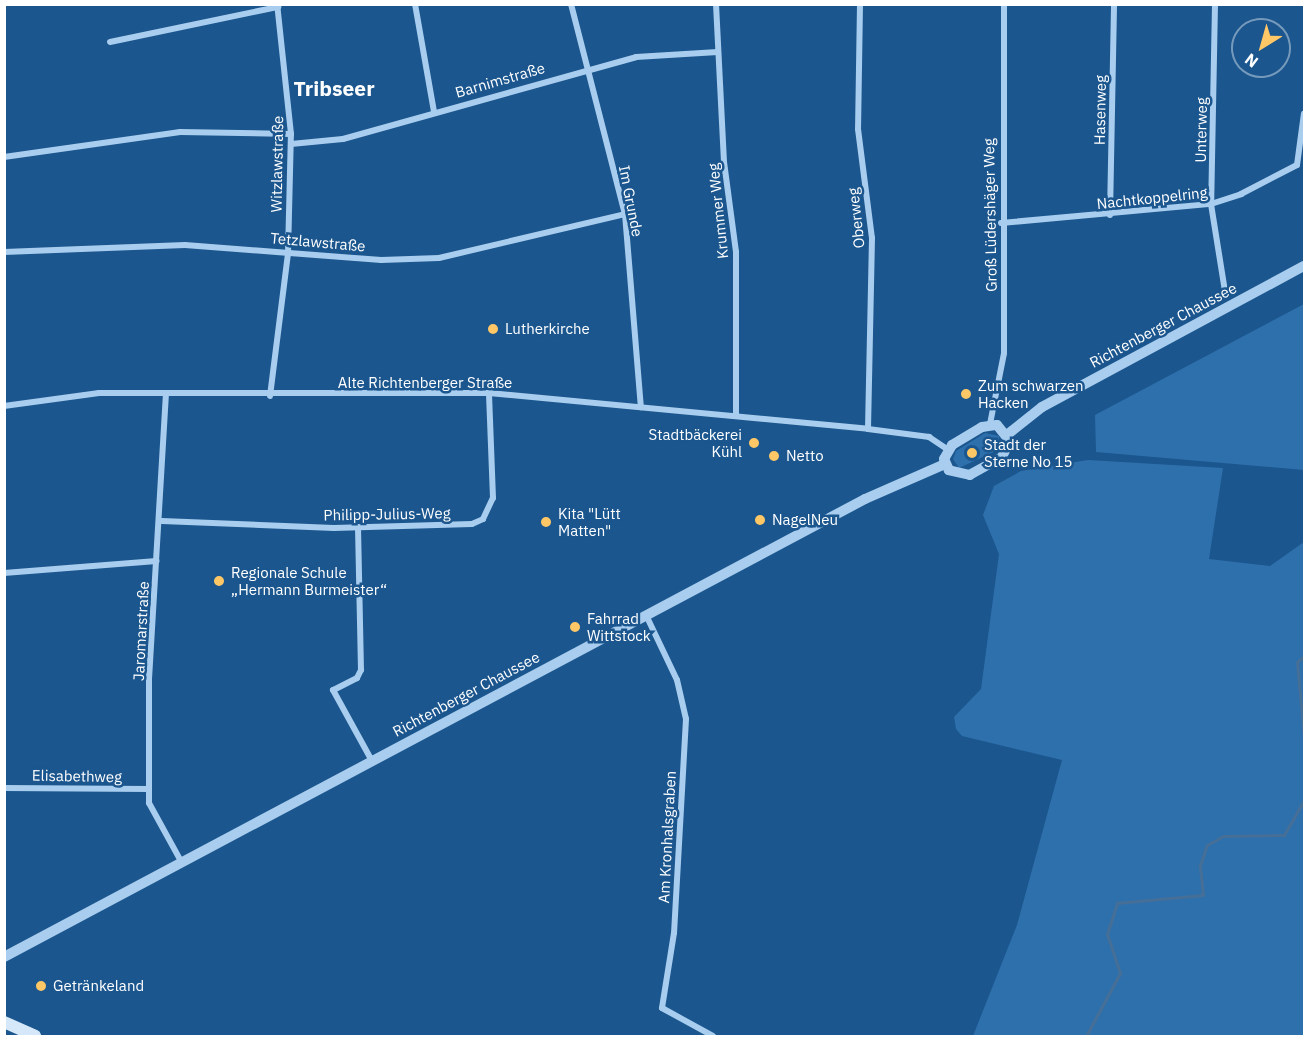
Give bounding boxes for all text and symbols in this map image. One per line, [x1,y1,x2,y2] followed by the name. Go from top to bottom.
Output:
[1231,18,1291,78] north arrow
[1241,49,1262,72] text: N
[453,59,547,101] street label: Barnimstraße
[293,75,375,101] district label: Tribseer
[1090,75,1110,145] street label: Hasenweg
[1191,97,1211,163] street label: Unterweg
[267,116,287,212] street label: Witzlawstraße
[980,138,1000,292] street label: Groß Lüdershäger Weg
[704,162,732,260] street label: Krummer Weg
[615,164,647,238] street label: Im Grunde
[1096,183,1208,213] street label: Nachtkoppelring
[844,187,868,249] street label: Oberweg
[270,229,366,255] street label: Tetzlawstraße
[1086,279,1240,371] street label: Richtenberger Chaussee
[505,320,590,338] place label: Lutherkirche
[486,322,500,336] marker: Lutherkirche
[338,374,512,392] street label: Alte Richtenberger Straße
[978,376,1084,411] place label: Zum schwarzen Hacken
[959,387,973,401] marker: Zum schwarzen Hacken
[648,425,742,460] place label: Stadtbäckerei Kühl
[984,435,1072,470] place label: Stadt der Sterne No 15
[747,436,761,450] marker: Stadtbäckerei Kühl
[965,446,979,460] marker: Stadt der Sterne No 15
[786,447,824,465] place label: Netto
[767,449,781,463] marker: Netto
[323,504,451,524] street label: Philipp-Julius-Weg
[558,504,621,539] place label: Kita "Lütt Matten"
[772,511,838,529] place label: NagelNeu
[753,513,767,527] marker: NagelNeu
[539,515,553,529] marker: Kita "Lütt Matten"
[231,563,387,598] place label: Regionale Schule „Hermann Burmeister“
[212,574,226,588] marker: Regionale Schule „Hermann Burmeister“
[129,581,153,681] street label: Jaromarstraße
[587,609,651,644] place label: Fahrrad Wittstock
[568,620,582,634] marker: Fahrrad Wittstock
[389,648,543,740] street label: Richtenberger Chaussee
[32,766,122,786] street label: Elisabethweg
[655,770,679,904] street label: Am Kronhalsgraben
[53,977,144,995] place label: Getränkeland
[34,979,48,993] marker: Getränkeland

